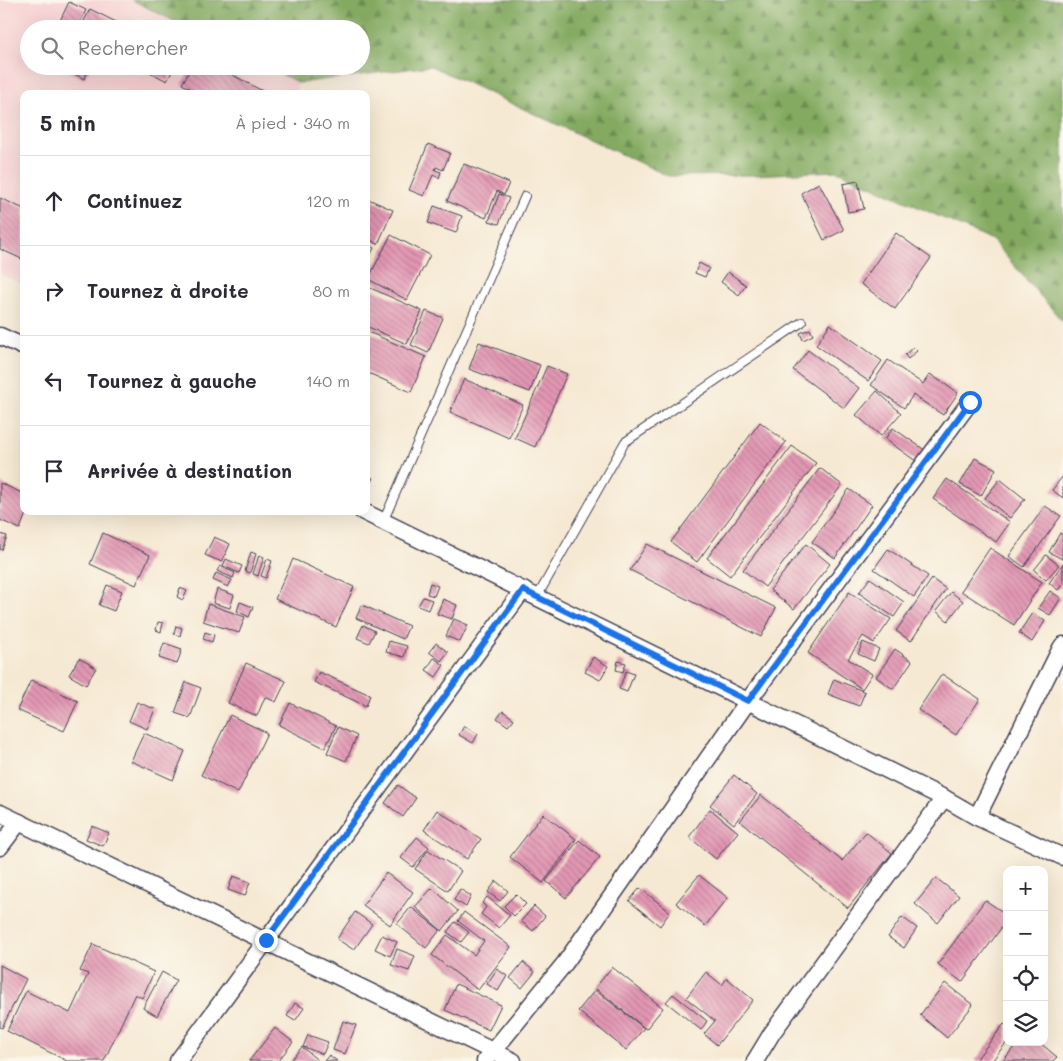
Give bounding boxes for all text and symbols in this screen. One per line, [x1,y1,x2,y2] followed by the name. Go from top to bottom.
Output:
[20,20,370,75] search box
[38,34,66,62] icon: search
[78,35,188,60] text: Rechercher
[40,109,96,136] text: 5 min
[235,112,350,133] text: À pied · 340 m
[40,187,68,215] icon: ahead
[87,188,182,213] text: Continuez
[306,190,350,211] text: 120 m
[40,277,68,305] icon: right
[87,278,249,303] text: Tournez à droite
[313,280,350,301] text: 80 m
[40,367,68,395] icon: left
[87,368,256,393] text: Tournez à gauche
[306,370,350,391] text: 140 m
[959,391,982,414] route start
[40,457,68,485] icon: arrive
[87,458,292,483] text: Arrivée à destination
[1003,866,1048,1046] map controls
[1003,866,1048,911] button: +
[1003,911,1048,956] button: −
[255,929,278,952] route end
[1003,956,1048,1001] button: locate
[1003,1001,1048,1046] button: layers

